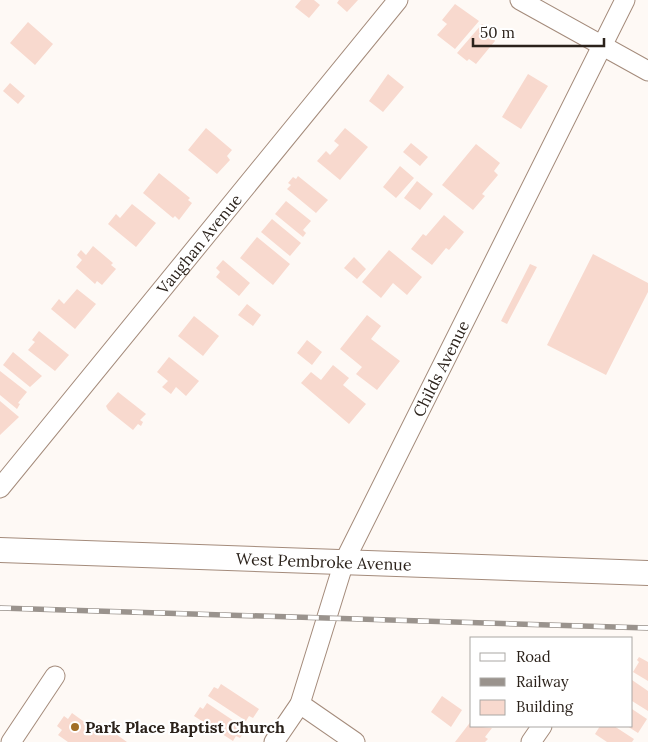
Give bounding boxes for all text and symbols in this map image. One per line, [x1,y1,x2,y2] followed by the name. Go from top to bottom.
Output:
[473,15,604,47] scale bar
[480,23,515,42] text: 50 m
[152,190,246,299] street label: Vaughan Avenue
[408,317,473,420] street label: Childs Avenue
[236,548,412,575] street label: West Pembroke Avenue
[470,637,633,727] legend
[516,647,551,666] text: Road
[516,672,569,691] text: Railway
[516,697,574,716] text: Building
[85,717,285,737] place label: Park Place Baptist Church
[69,721,81,733] marker: Park Place Baptist Church

